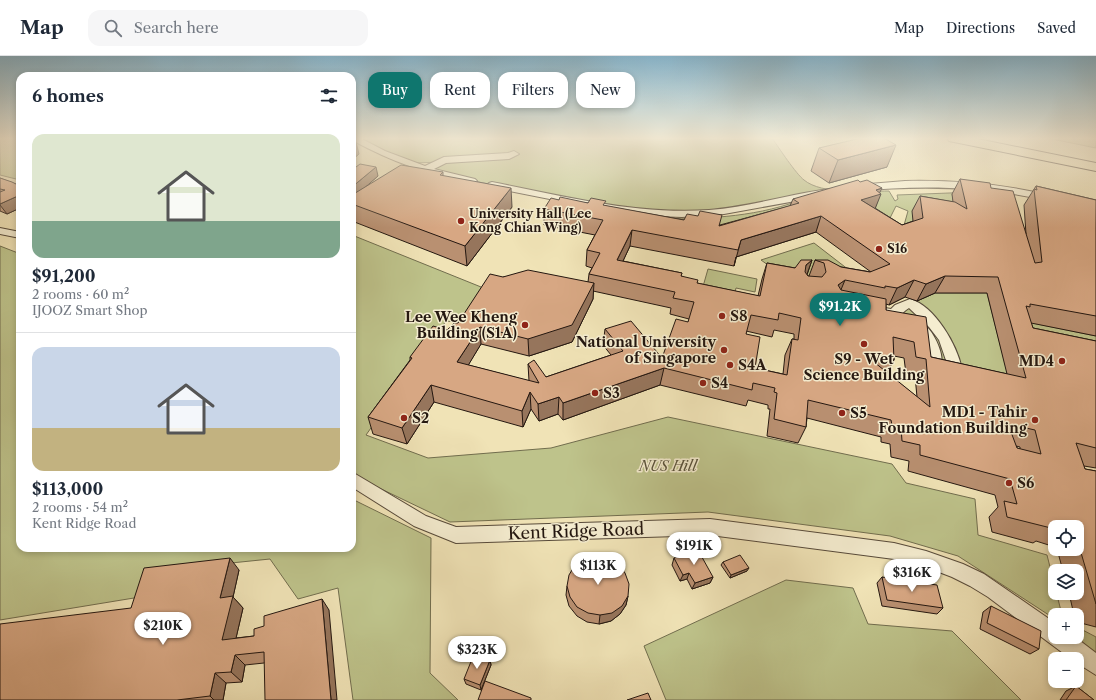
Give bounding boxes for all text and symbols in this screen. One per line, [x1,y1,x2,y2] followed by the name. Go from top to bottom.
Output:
[88,10,368,46] search box
[20,16,64,39] text: Map
[102,17,124,39] icon: search
[134,18,219,37] text: Search here
[894,19,924,37] text: Map
[946,19,1015,37] text: Directions
[1037,19,1076,37] text: Saved
[368,72,422,108] chip: Buy
[430,72,490,108] chip: Rent
[498,72,568,108] chip: Filters
[576,72,635,108] chip: New
[318,85,340,107] icon: filters
[32,86,104,106] text: 6 homes
[150,160,222,232] icon: home
[469,206,591,235] place label: University Hall (Lee Kong Chian Wing)
[456,216,466,226] marker: University Hall (Lee Kong Chian Wing)
[887,241,907,256] place label: S16
[874,244,884,254] marker: S16
[32,266,96,286] text: $91,200
[32,286,129,302] text: 2 rooms · 60 m²
[807,293,873,327] pin: $91.2K
[819,298,861,314] text: $91.2K
[32,302,148,318] text: IJOOZ Smart Shop
[730,307,748,325] place label: S8
[405,308,518,342] place label: Lee Wee Kheng Building (S1A)
[717,311,727,321] marker: S8
[520,320,530,330] marker: Lee Wee Kheng Building (S1A)
[576,333,716,367] place label: National University of Singapore
[859,339,869,349] marker: S9 - Wet Science Building
[719,345,729,355] marker: National University of Singapore
[804,350,925,384] place label: S9 - Wet Science Building
[1019,352,1054,370] place label: MD4
[738,356,767,374] place label: S4A
[1057,356,1067,366] marker: MD4
[725,360,735,370] marker: S4A
[150,373,222,445] icon: home
[711,374,728,392] place label: S4
[698,378,708,388] marker: S4
[603,384,620,402] place label: S3
[590,388,600,398] marker: S3
[879,403,1028,437] place label: MD1 - Tahir Foundation Building
[850,404,867,422] place label: S5
[837,408,847,418] marker: S5
[412,409,429,427] place label: S2
[399,413,409,423] marker: S2
[1030,415,1040,425] marker: MD1 - Tahir Foundation Building
[638,457,698,475] park label: NUS Hill
[1017,474,1034,492] place label: S6
[1004,478,1014,488] marker: S6
[32,479,103,499] text: $113,000
[32,499,128,515] text: 2 rooms · 54 m²
[32,515,136,531] text: Kent Ridge Road
[507,519,645,543] street label: Kent Ridge Road
[1048,520,1084,688] map controls
[1048,520,1084,556] button: locate
[666,532,722,566] pin: $191K
[675,537,713,553] text: $191K
[570,552,626,586] pin: $113K
[580,557,616,573] text: $113K
[884,559,940,593] pin: $316K
[893,564,931,580] text: $316K
[1048,564,1084,600] button: layers
[1048,608,1084,644] button: +
[135,612,191,646] pin: $210K
[143,617,183,633] text: $210K
[449,636,505,670] pin: $323K
[457,641,497,657] text: $323K
[1048,652,1084,688] button: −

